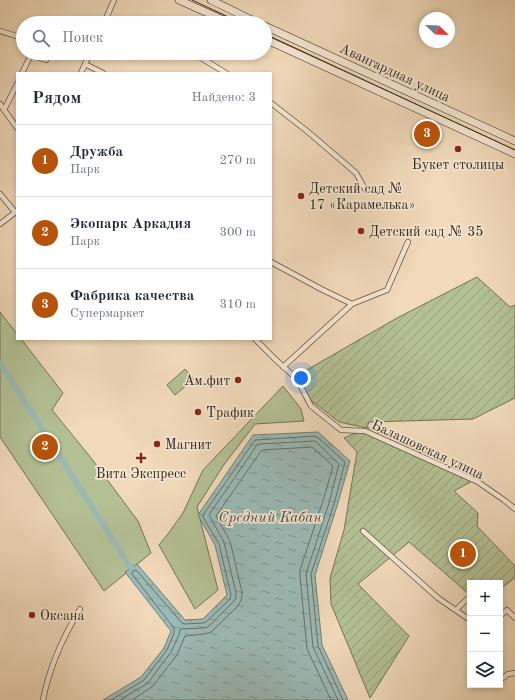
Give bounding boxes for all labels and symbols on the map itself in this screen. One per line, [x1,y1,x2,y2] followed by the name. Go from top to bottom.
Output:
[419,12,455,48] north arrow
[337,41,452,105] street label: Авангардная улица
[414,119,440,149] pin: 3
[453,144,463,154] marker: Букет столицы
[412,158,504,172] place label: Букет столицы
[309,182,415,212] place label: Детский сад № 17 «Карамелька»
[296,191,306,201] marker: Детский сад № 17 «Карамелька»
[369,225,483,239] place label: Детский сад № 35
[356,226,366,236] marker: Детский сад № 35
[291,368,311,388] your location
[184,374,230,389] place label: Ам.фит
[233,375,243,385] marker: Ам.фит
[206,406,254,421] place label: Трафик
[193,407,203,417] marker: Трафик
[369,418,486,482] street label: Балашовская улица
[32,432,58,462] pin: 2
[165,438,212,452] place label: Магнит
[152,439,162,449] marker: Магнит
[136,453,146,463] marker: Вита Экспресс
[96,467,186,481] place label: Вита Экспресс
[218,510,322,526] water label: Средний Кабан
[450,539,476,569] pin: 1
[40,609,85,623] place label: Оксана
[27,610,37,620] marker: Оксана

